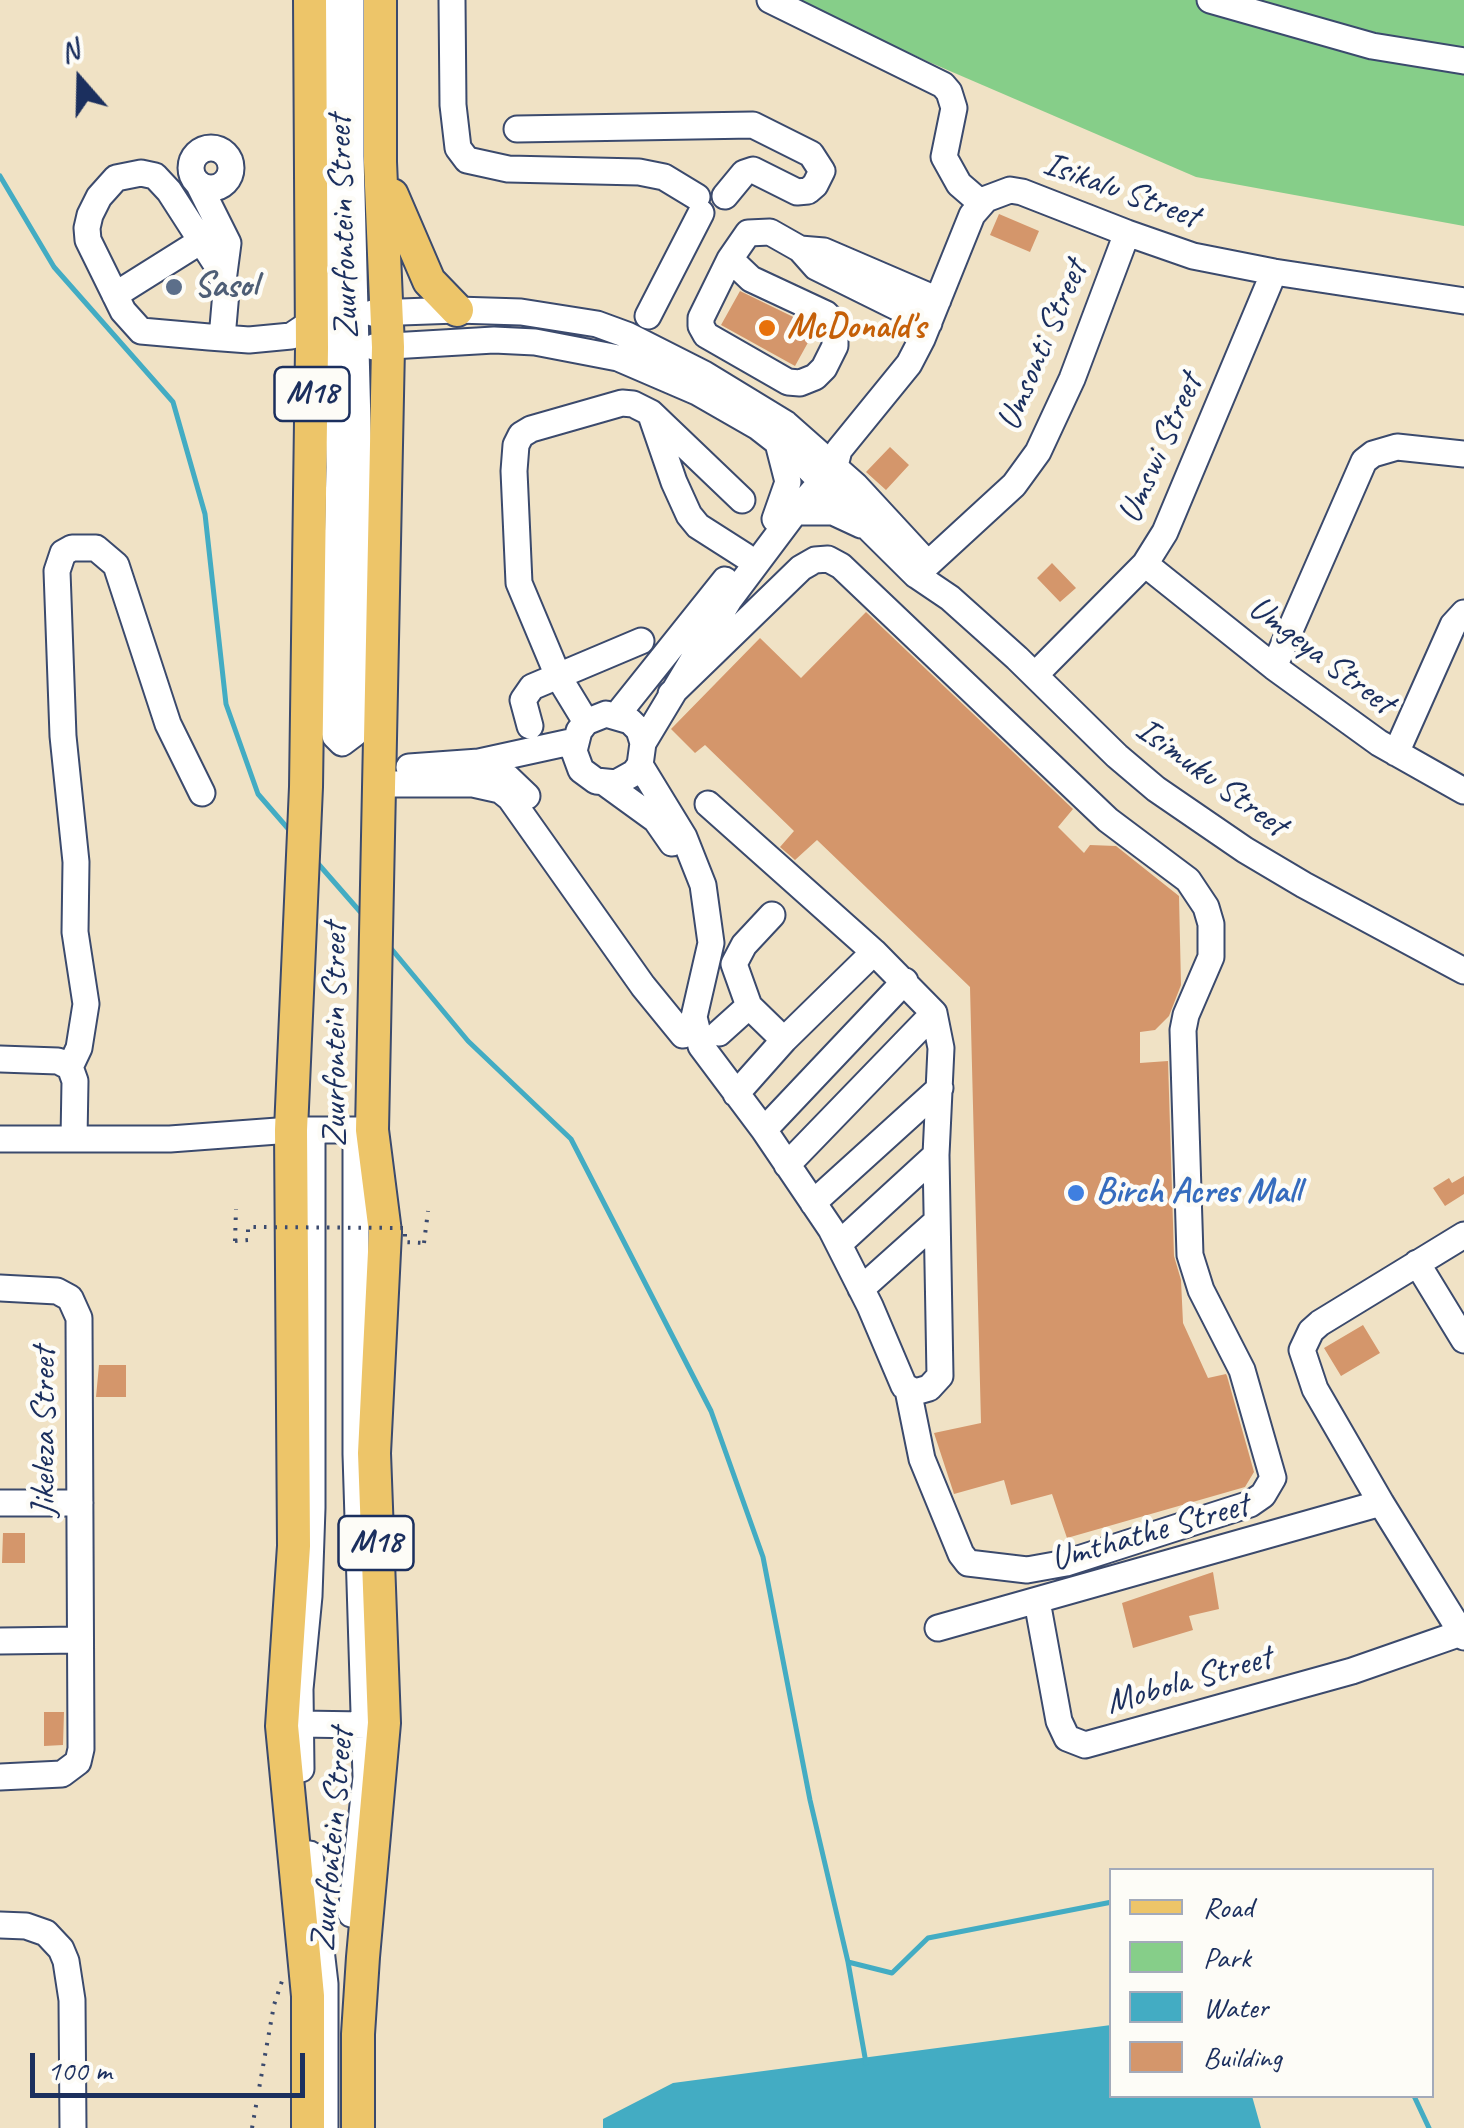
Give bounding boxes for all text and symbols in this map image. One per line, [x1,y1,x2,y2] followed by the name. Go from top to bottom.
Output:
[30,30,130,130] north arrow
[55,32,84,71] text: N
[319,114,369,340] street label: Zuurfontein Street
[1037,143,1205,239] street label: Isikalu Street
[988,255,1098,437] street label: Umsonti Street
[194,266,258,308] place label: Sasol
[163,276,185,298] marker: Sasol
[787,307,926,349] place label: McDonald's
[756,317,778,339] marker: McDonald's
[274,367,350,421] road number: M18
[1110,368,1212,530] street label: Umswi Street
[1240,587,1402,725] street label: Umgeya Street
[1127,709,1295,847] street label: Isimuku Street
[315,923,357,1147] street label: Zuurfontein Street
[1096,1172,1301,1214] place label: Birch Acres Mall
[1065,1182,1087,1204] marker: Birch Acres Mall
[24,1347,66,1517] street label: Jikeleza Street
[1046,1485,1254,1581] street label: Umthathe Street
[338,1516,414,1570] road number: M18
[1101,1637,1277,1725] street label: Mobola Street
[302,1727,364,1953] street label: Zuurfontein Street
[1109,1868,1434,2098] legend
[1203,1888,1253,1926] text: Road
[1203,1938,1251,1976] text: Park
[1203,1988,1268,2026] text: Water
[35,2033,310,2095] scale bar
[1203,2038,1282,2076] text: Building
[47,2051,112,2089] text: 100 m

